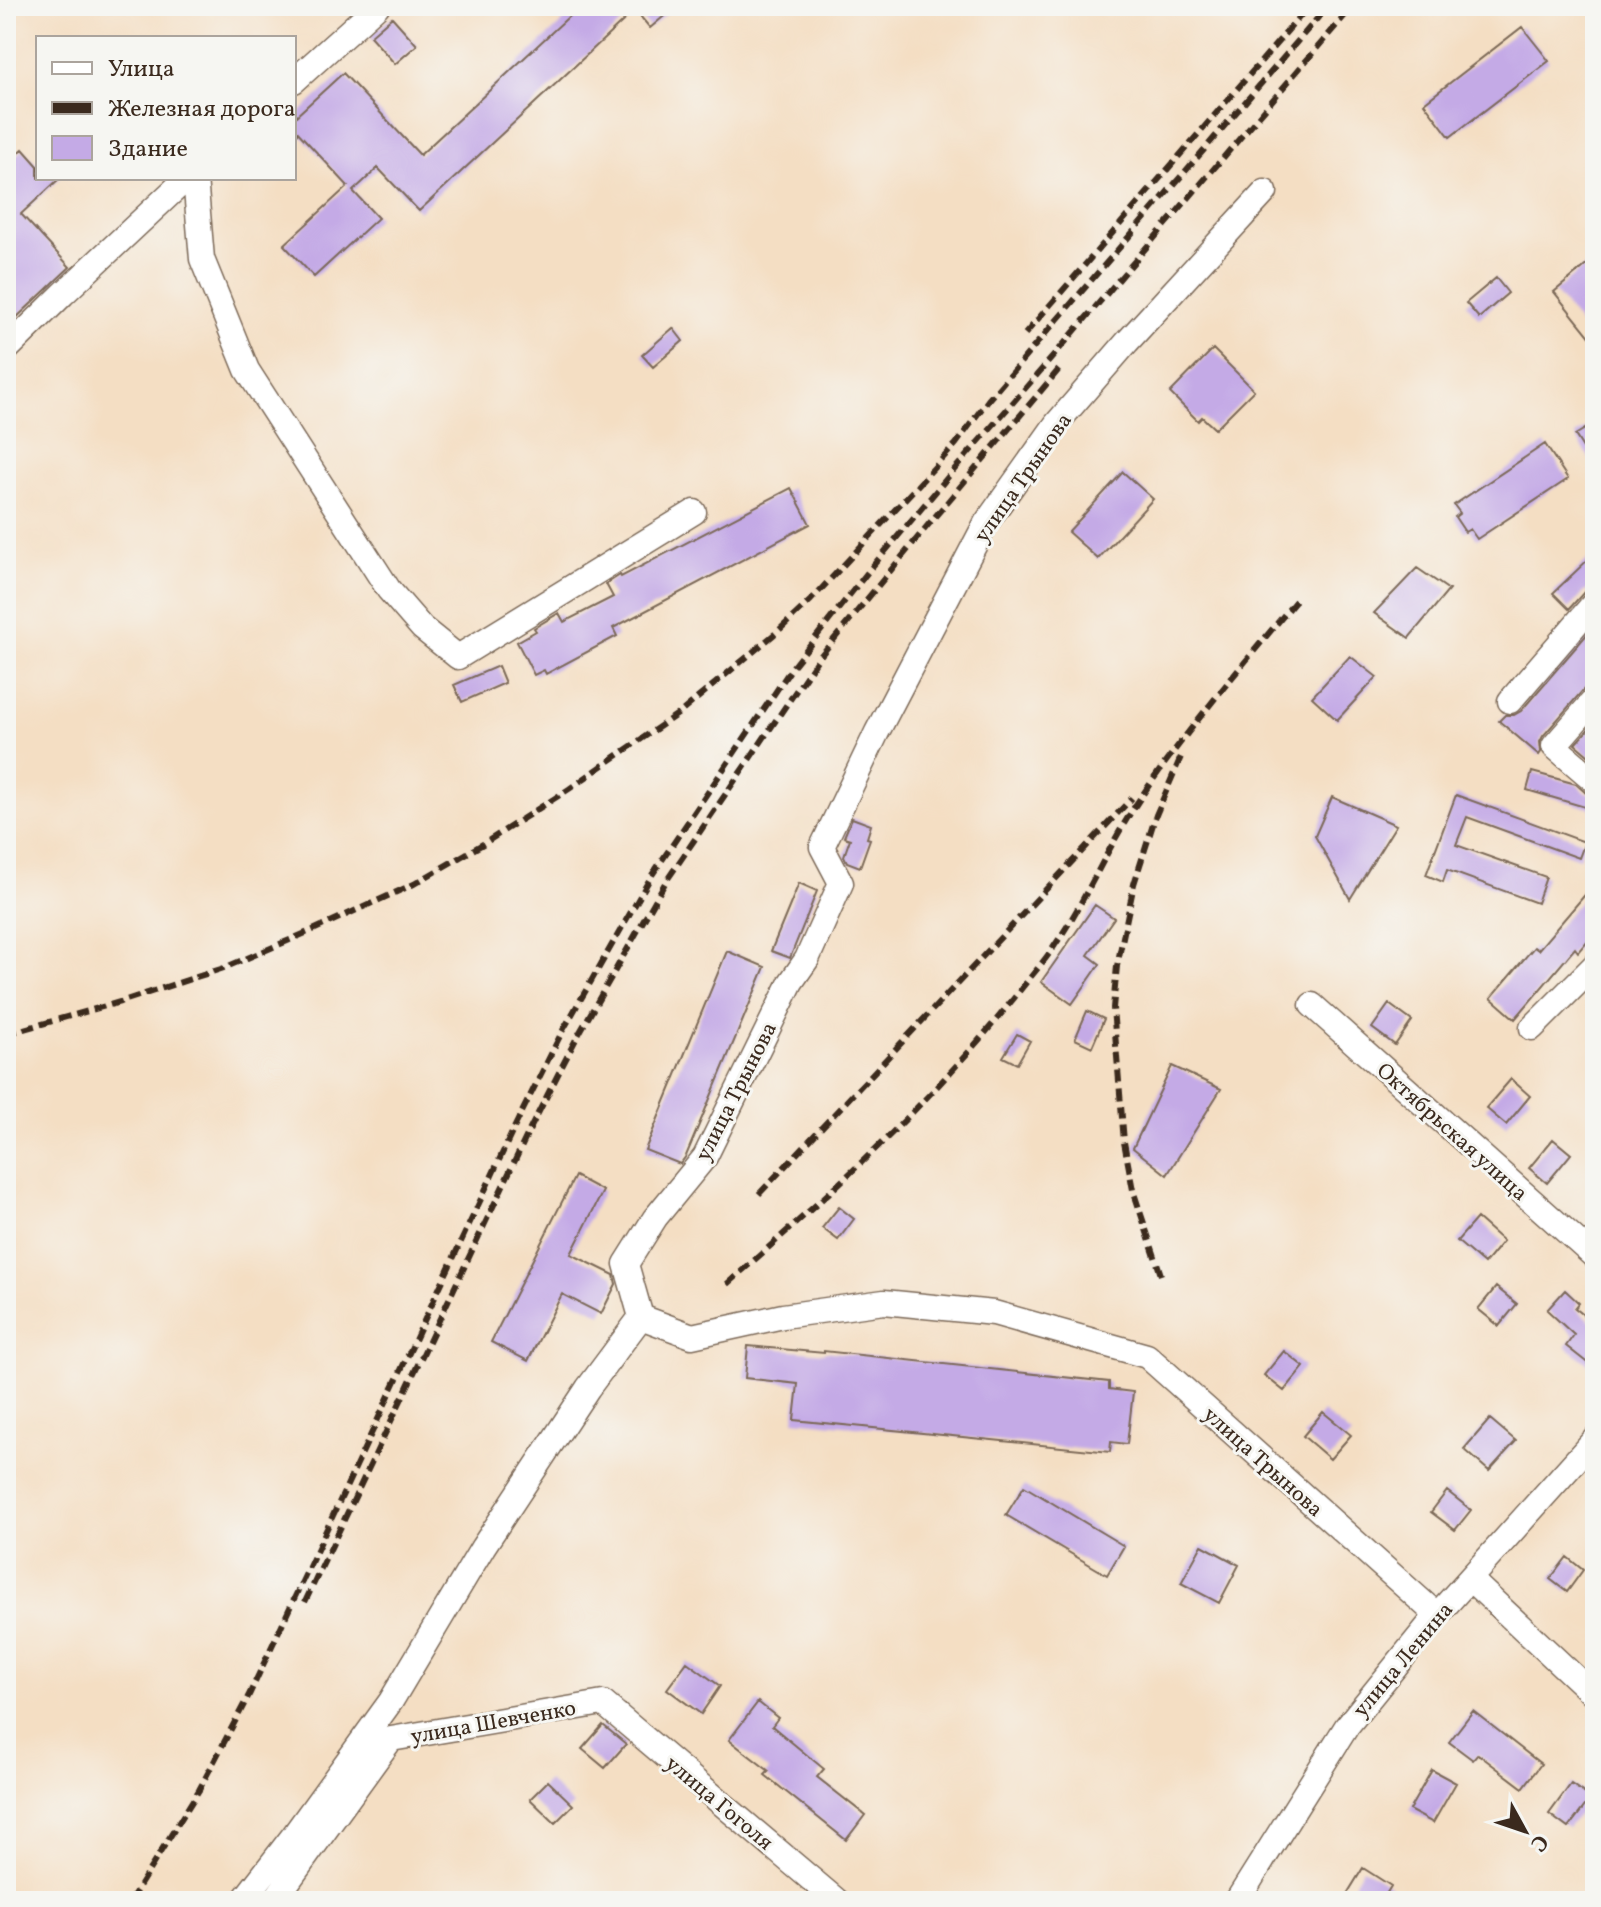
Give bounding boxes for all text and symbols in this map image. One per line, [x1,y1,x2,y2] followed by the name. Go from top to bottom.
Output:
[36,36,296,180] legend
[108,53,175,87] text: Улица
[108,93,296,127] text: Железная дорога
[108,133,188,167] text: Здание
[968,407,1080,550] street label: улица Трынова
[689,1017,786,1167] street label: улица Трынова
[1369,1056,1534,1209] street label: Октябрьская улица
[1195,1400,1329,1525] street label: улица Трынова
[1346,1596,1461,1725] street label: улица Ленина
[408,1694,579,1753] street label: улица Шевченко
[658,1749,779,1858] street label: улица Гоголя
[1485,1791,1565,1871] north arrow
[1522,1827,1555,1858] text: С

